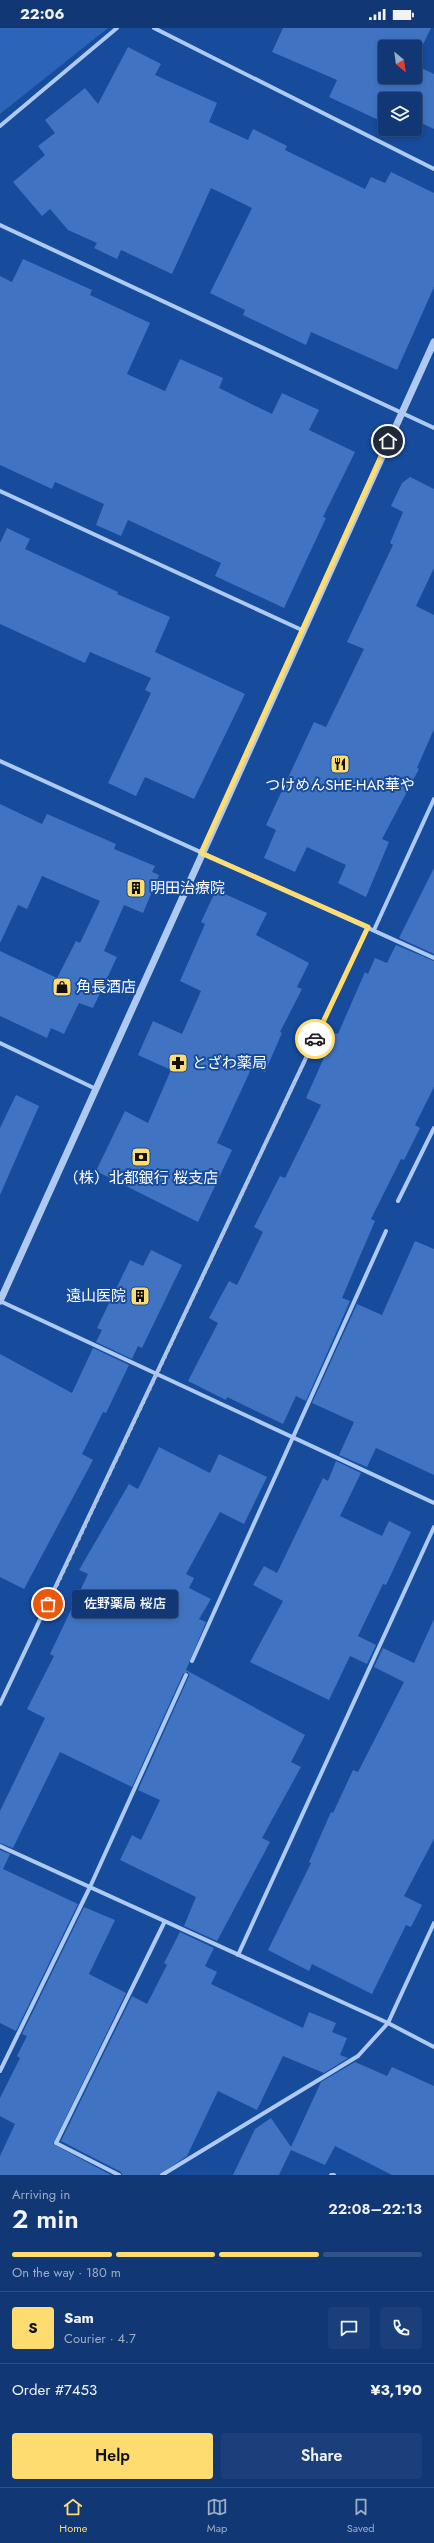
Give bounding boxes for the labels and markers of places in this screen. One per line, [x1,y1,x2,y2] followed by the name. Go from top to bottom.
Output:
[371,424,405,458] pin
[329,753,351,775] restaurant icon: つけめんSHE-HAR華や
[265,774,415,796] place label: つけめんSHE-HAR華や
[125,877,147,899] building icon: 明田治療院
[150,877,225,899] place label: 明田治療院
[51,976,73,998] shop icon: 角長酒店
[76,976,136,998] place label: 角長酒店
[167,1052,189,1074] pharmacy icon: とざわ薬局
[192,1052,267,1074] place label: とざわ薬局
[130,1146,152,1168] bank icon: （株）北都銀行 桜支店
[64,1167,218,1189] place label: （株）北都銀行 桜支店
[66,1285,126,1307] place label: 遠山医院
[129,1285,151,1307] building icon: 遠山医院
[31,1587,65,1621] pin
[72,1590,178,1618] callout: 佐野薬局 桜店

